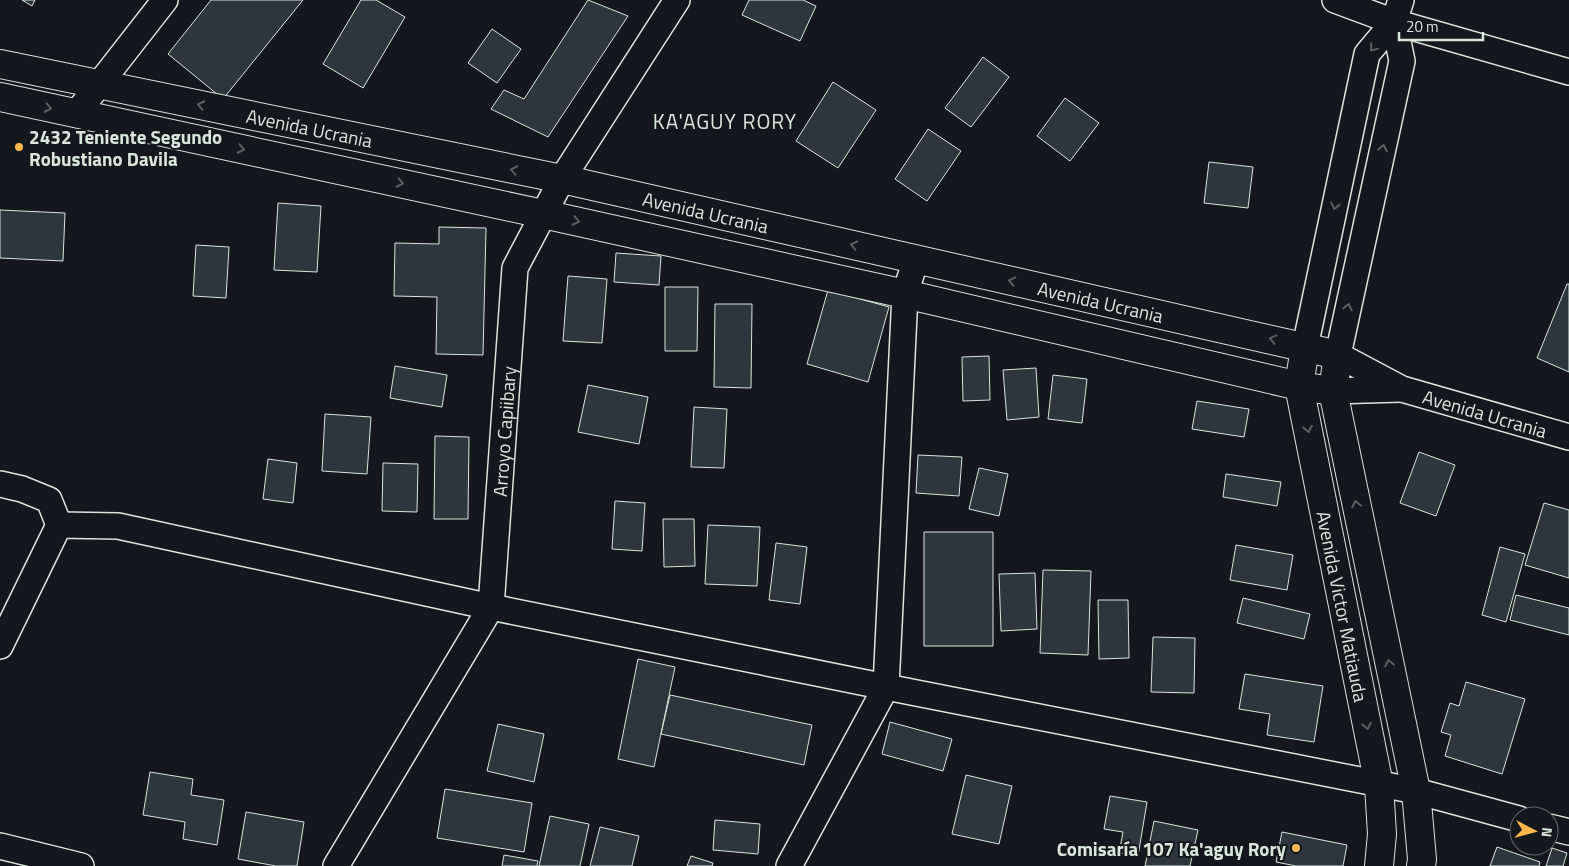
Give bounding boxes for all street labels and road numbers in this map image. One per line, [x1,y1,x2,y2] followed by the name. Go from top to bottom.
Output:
[244,100,376,154] street label: Avenida Ucrania
[640,183,772,240] street label: Avenida Ucrania
[1035,273,1167,330] street label: Avenida Ucrania
[484,365,523,498] street label: Arroyo Capiibary
[1420,381,1551,445] street label: Avenida Ucrania
[1310,508,1377,705] street label: Avenida Victor Matiauda

